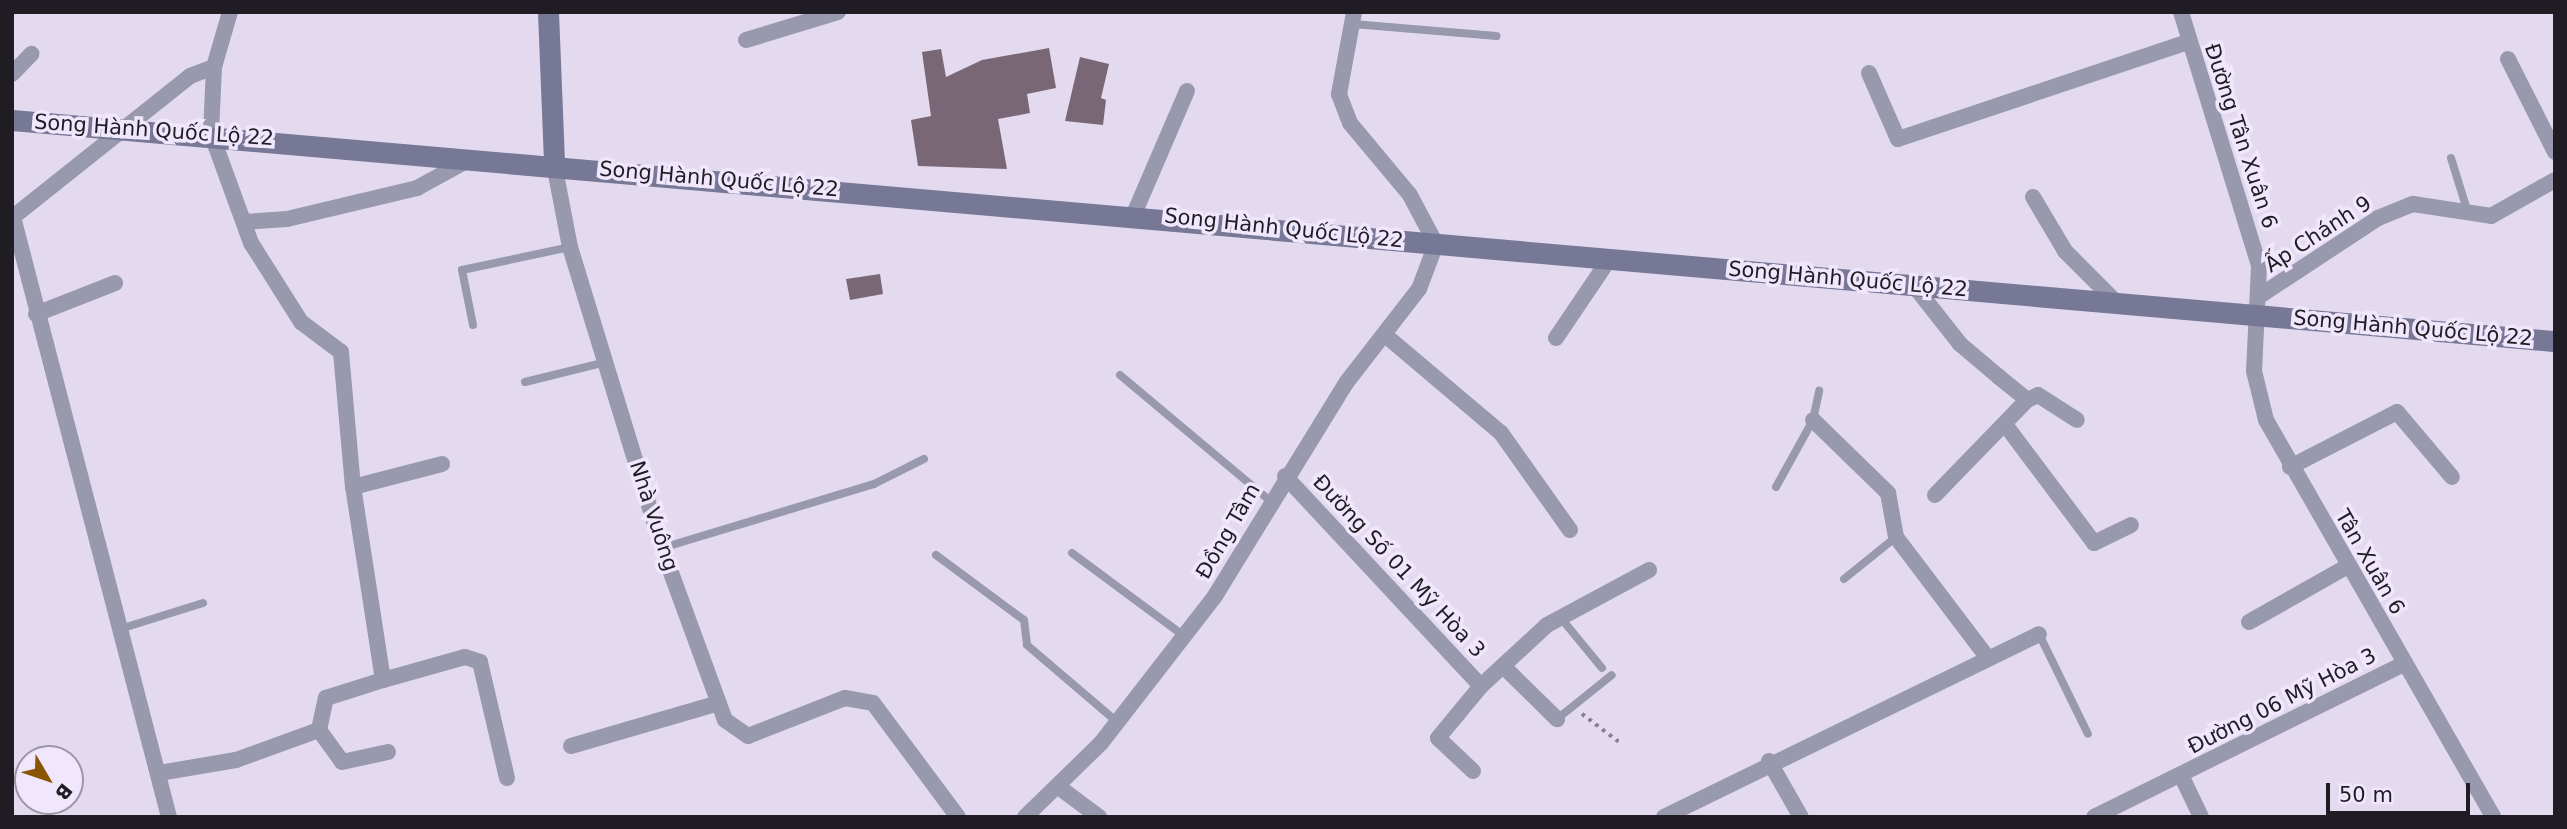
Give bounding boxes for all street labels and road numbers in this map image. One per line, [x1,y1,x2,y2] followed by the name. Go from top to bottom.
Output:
[2199,40,2283,232] street label: Đường Tân Xuân 6
[33,109,275,151] street label: Song Hành Quốc Lộ 22
[598,156,840,202] street label: Song Hành Quốc Lộ 22
[2260,190,2376,278] street label: Ấp Chánh 9
[1163,203,1405,253] street label: Song Hành Quốc Lộ 22
[1727,256,1969,302] street label: Song Hành Quốc Lộ 22
[2292,305,2534,351] street label: Song Hành Quốc Lộ 22
[624,458,684,574] street label: Nhà Vuông
[1308,469,1490,663] street label: Đường Số 01 Mỹ Hòa 3
[1191,479,1265,583] street label: Đồng Tâm
[2330,505,2410,619] street label: Tân Xuân 6
[2184,643,2380,759] street label: Đường 06 Mỹ Hòa 3

